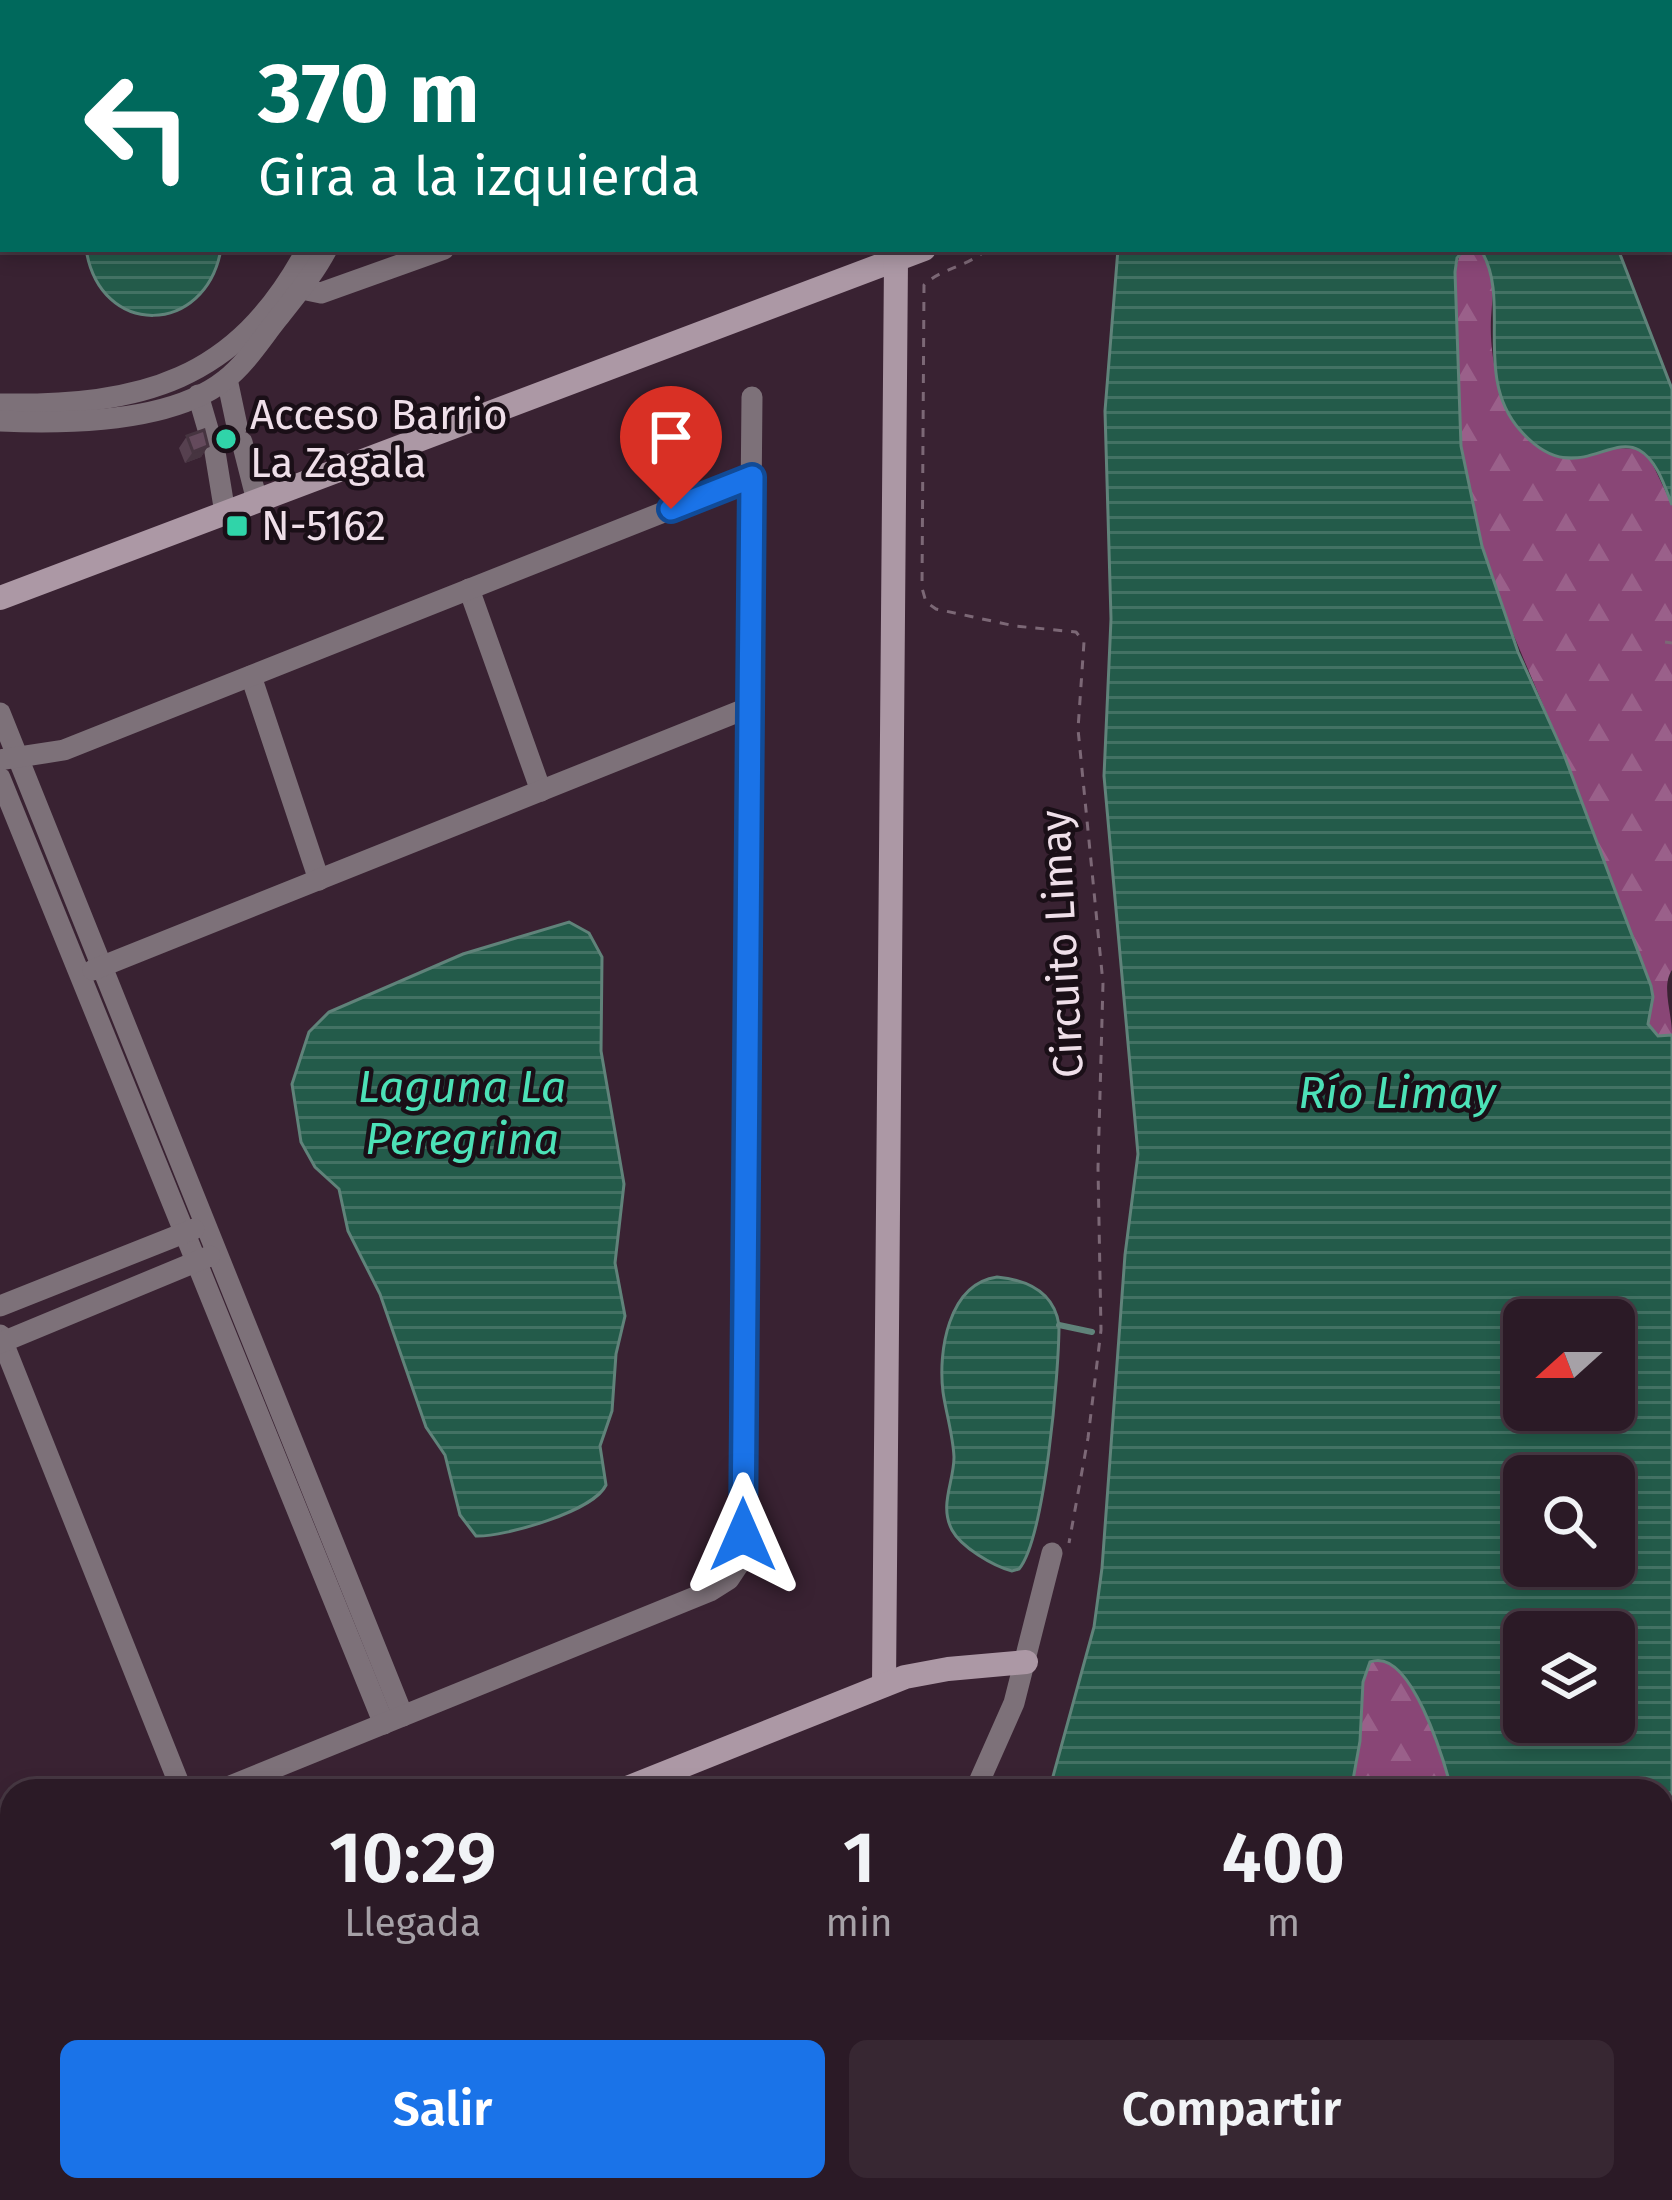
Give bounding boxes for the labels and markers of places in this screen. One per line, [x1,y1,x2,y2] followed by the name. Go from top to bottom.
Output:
[620,386,722,509] pin
[250,390,508,488] place label: Acceso Barrio La Zagala
[213,426,239,452] marker: Acceso Barrio La Zagala
[261,501,386,551] place label: N-5162
[224,513,250,539] marker: N-5162

